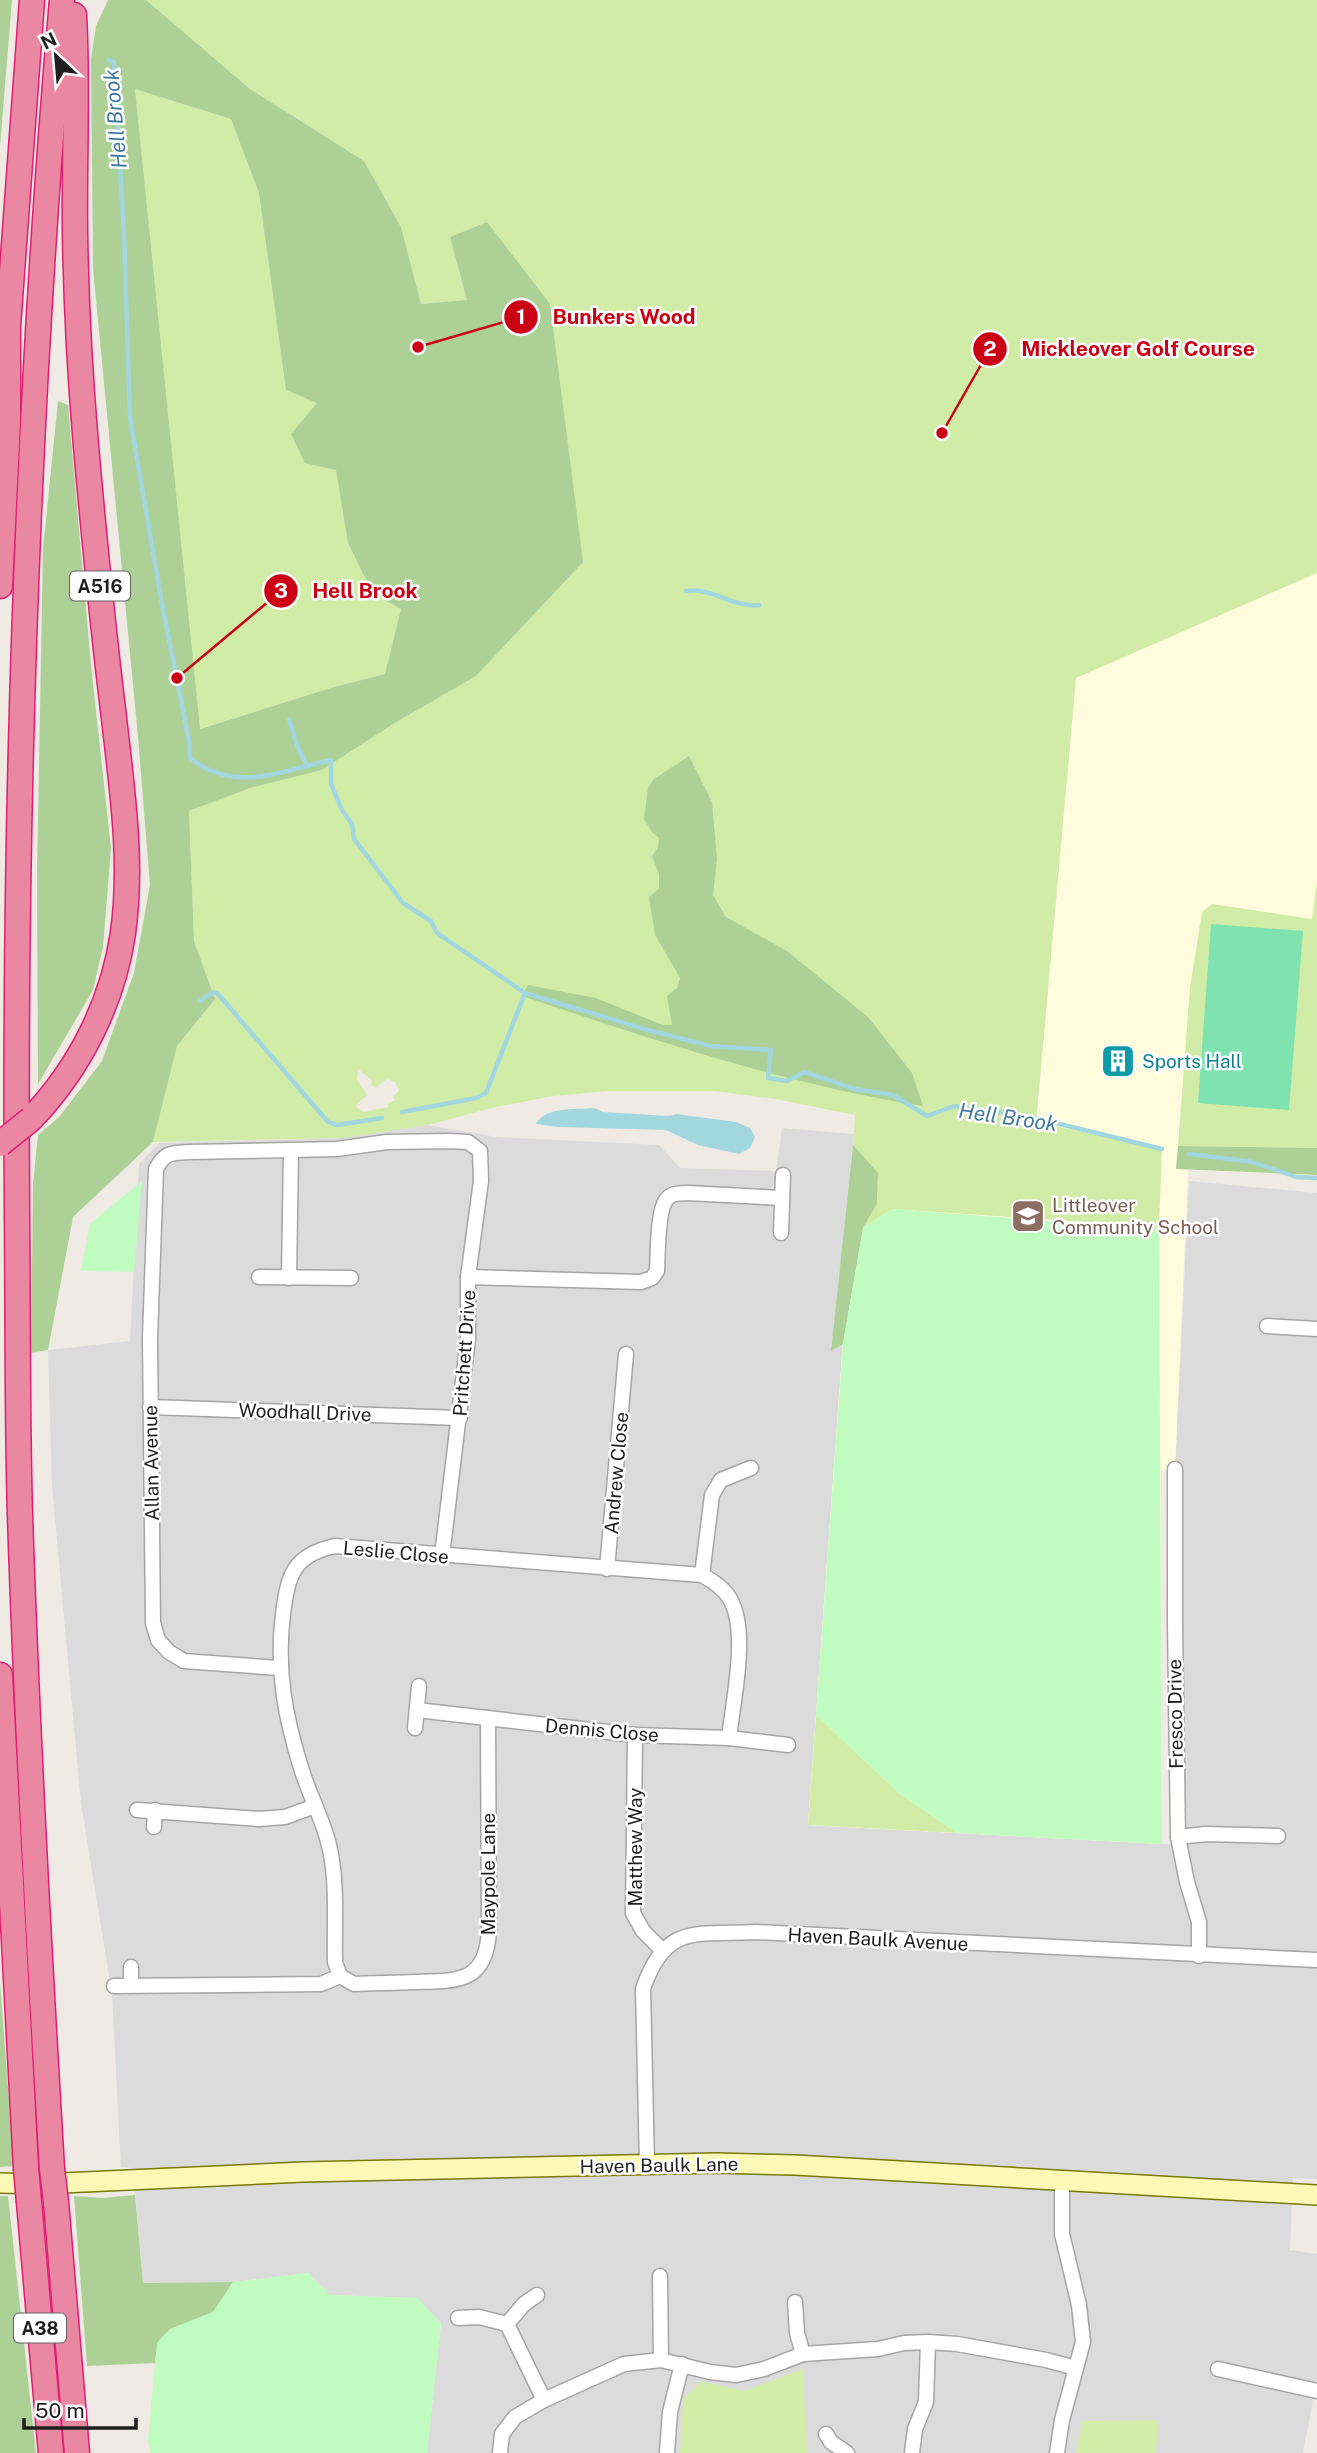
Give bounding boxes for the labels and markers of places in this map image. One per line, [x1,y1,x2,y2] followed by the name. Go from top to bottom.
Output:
[504,296,710,338] callout: Bunkers Wood
[972,328,1269,370] callout: Mickleover Golf Course
[263,570,432,612] callout: Hell Brook
[1099,1042,1137,1080] building icon: Sports Hall
[1142,1050,1242,1072] place label: Sports Hall
[1052,1194,1219,1238] place label: Littleover Community School
[1009,1197,1047,1235] school or university icon: Littleover Community School

